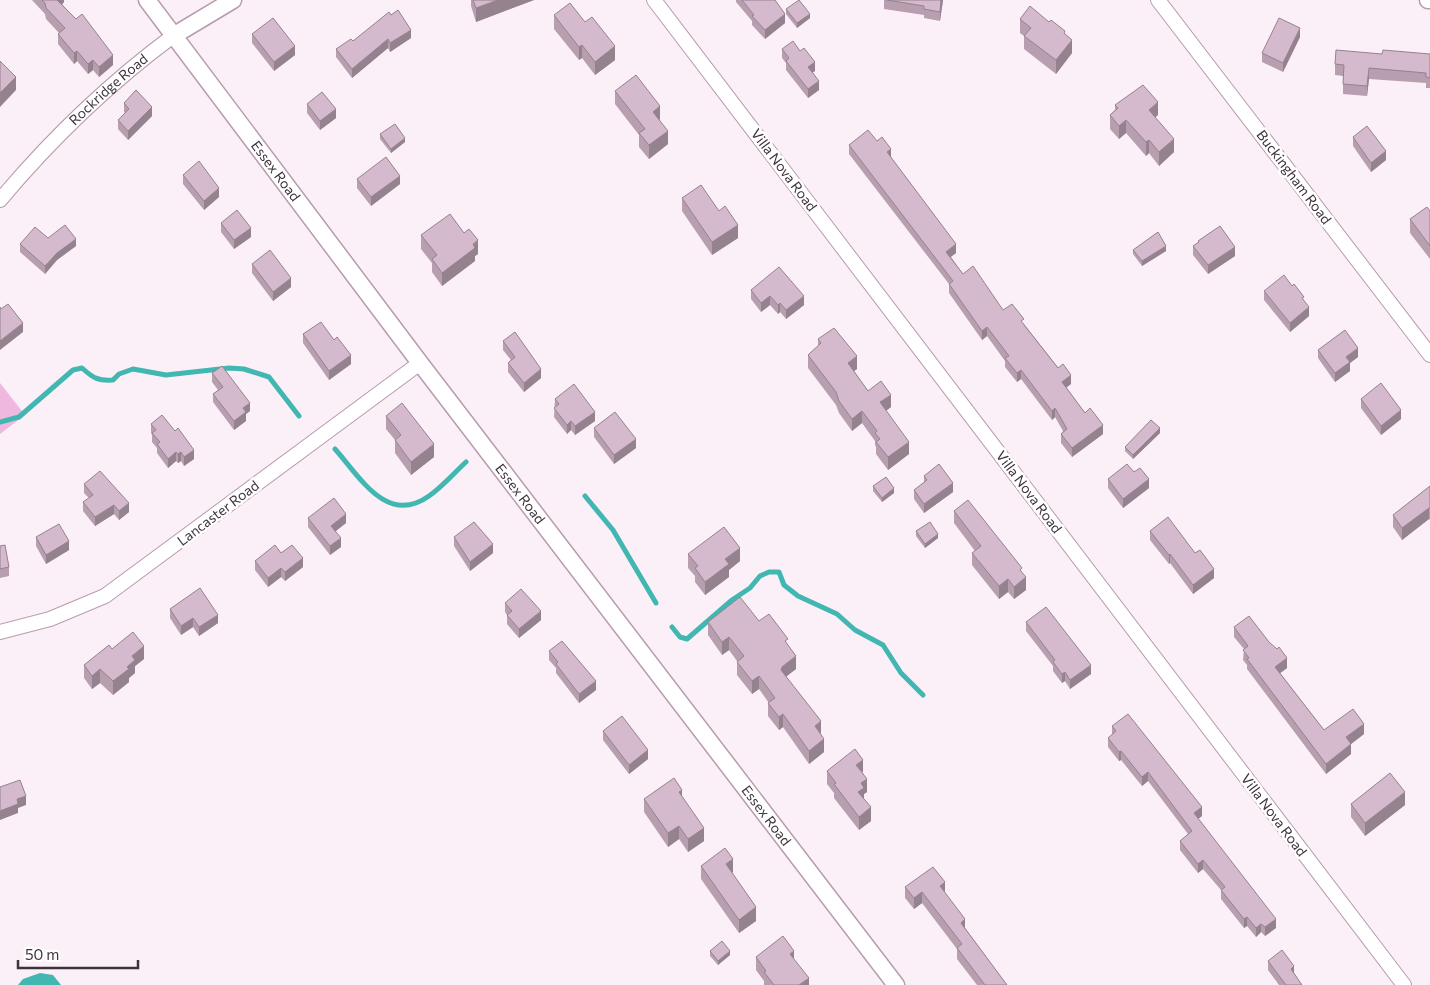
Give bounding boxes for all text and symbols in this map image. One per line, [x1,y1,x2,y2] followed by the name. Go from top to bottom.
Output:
[65,50,151,128] street label: Rockridge Road
[748,125,821,214] street label: Villa Nova Road
[1253,126,1335,227] street label: Buckingham Road
[248,137,304,204] street label: Essex Road
[993,447,1066,536] street label: Villa Nova Road
[492,460,549,527] street label: Essex Road
[173,476,262,549] street label: Lancaster Road
[1238,770,1311,859] street label: Villa Nova Road
[738,782,795,849] street label: Essex Road
[18,938,138,970] scale bar
[25,945,59,963] text: 50 m

